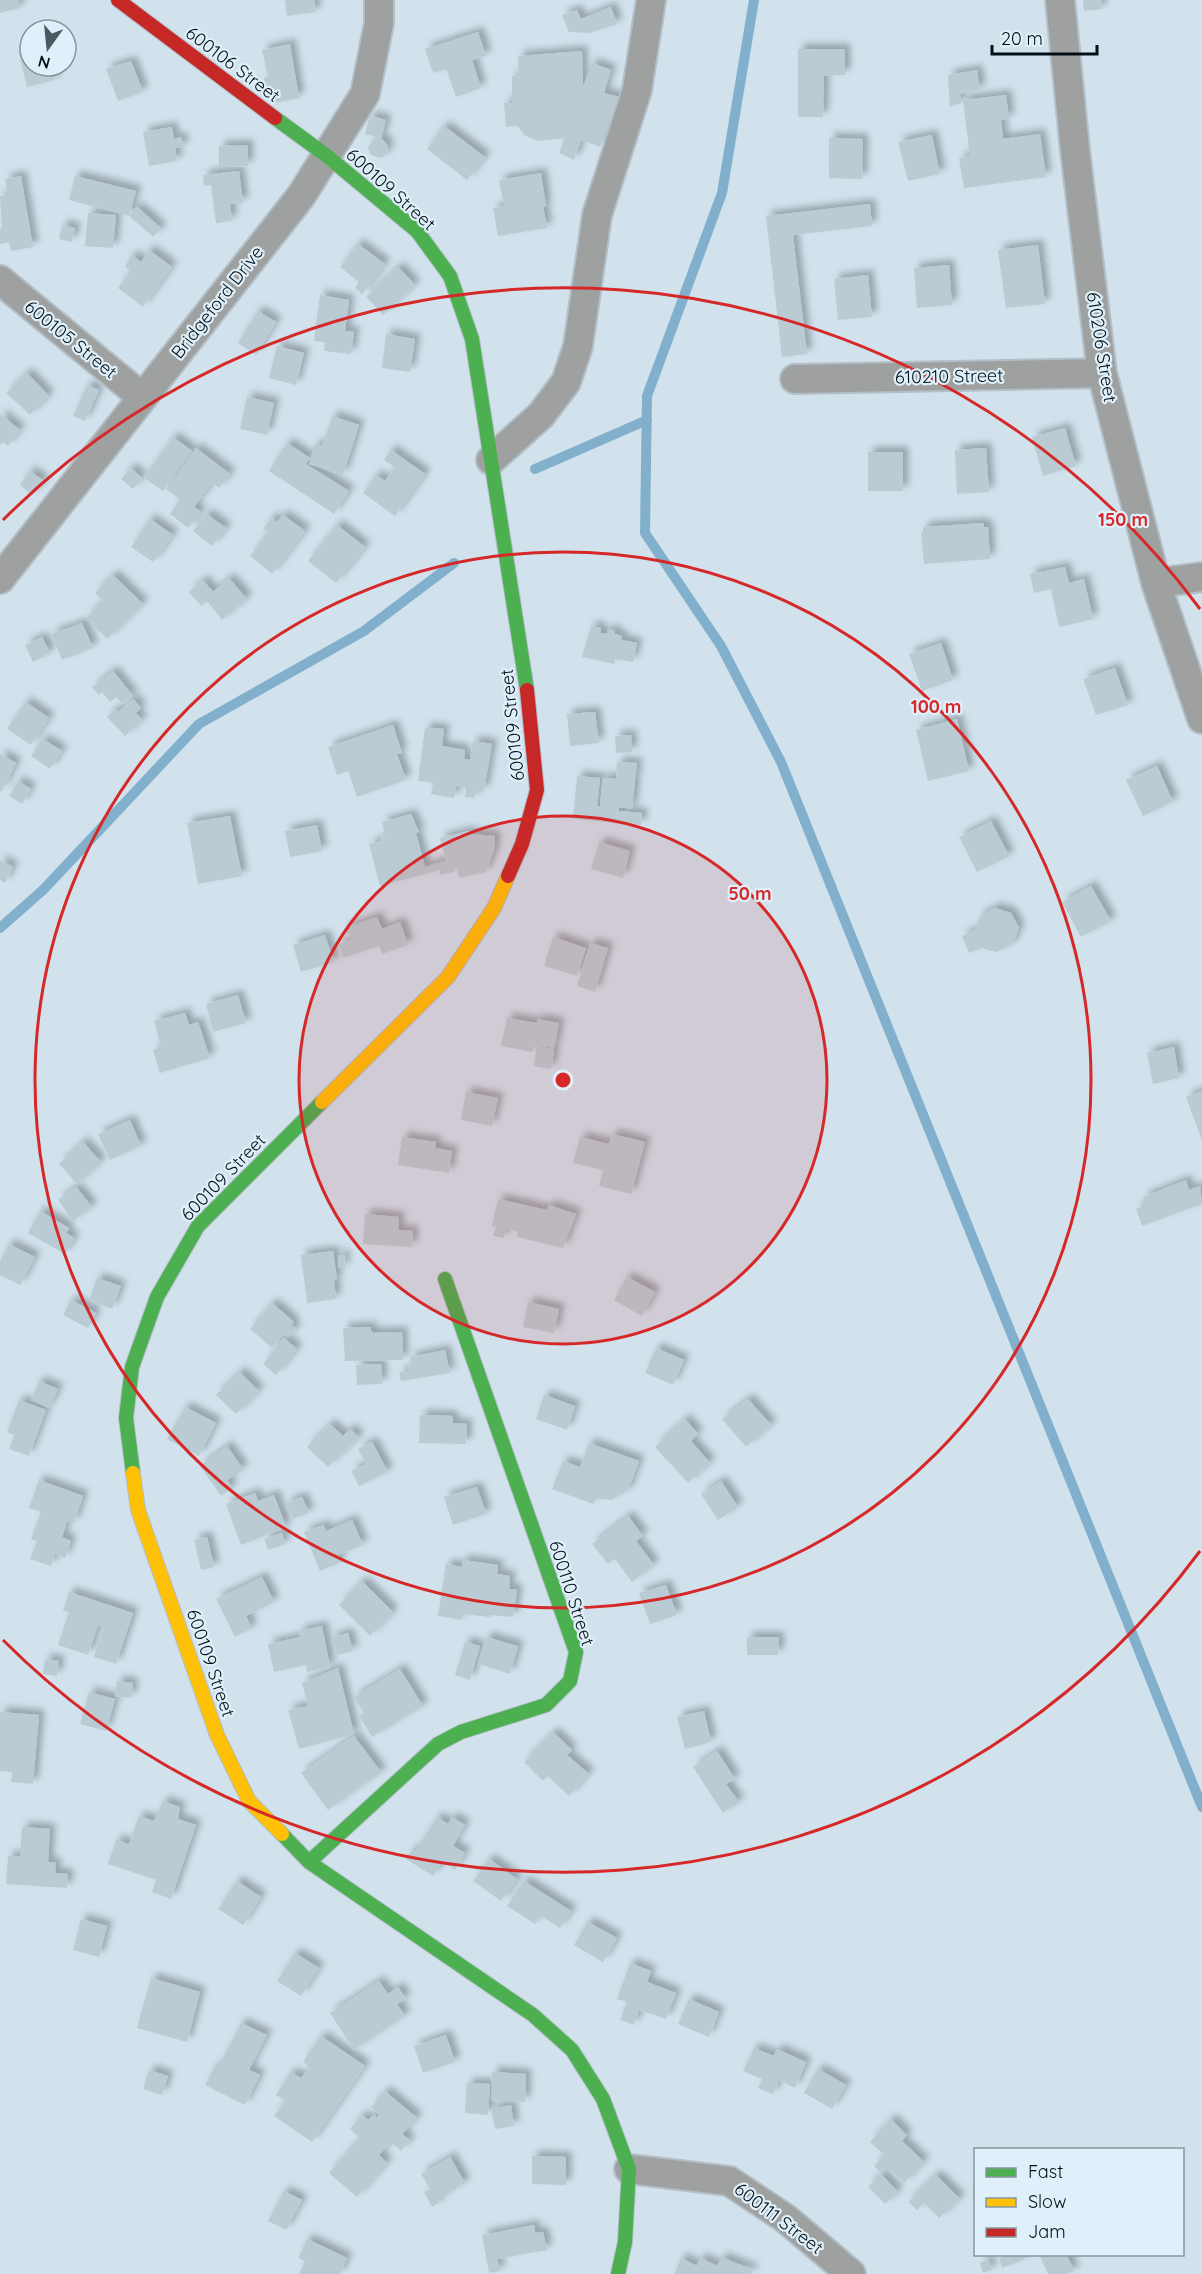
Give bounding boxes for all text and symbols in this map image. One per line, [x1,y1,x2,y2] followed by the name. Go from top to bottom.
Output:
[18,18,78,78] north arrow
[992,18,1097,56] scale bar
[181,21,285,107] street label: 600106 Street
[1001,27,1043,50] text: 20 m
[36,51,52,74] text: N
[341,143,441,235] street label: 600109 Street
[166,241,268,363] street label: Bridgeford Drive
[1082,290,1122,404] street label: 610206 Street
[20,295,122,383] street label: 600105 Street
[895,364,1003,388] street label: 610210 Street
[1098,508,1148,531] text: 150 m
[495,668,529,782] street label: 600109 Street
[911,695,961,718] text: 100 m
[728,882,772,905] text: 50 m
[553,1070,573,1090] centre of rings
[176,1128,270,1226] street label: 600109 Street
[544,1537,600,1649] street label: 600110 Street
[182,1606,240,1720] street label: 600109 Street
[974,2148,1184,2256] legend
[1028,2160,1063,2183] text: Fast
[730,2177,828,2259] street label: 600111 Street
[1028,2190,1066,2213] text: Slow
[1028,2220,1066,2243] text: Jam

